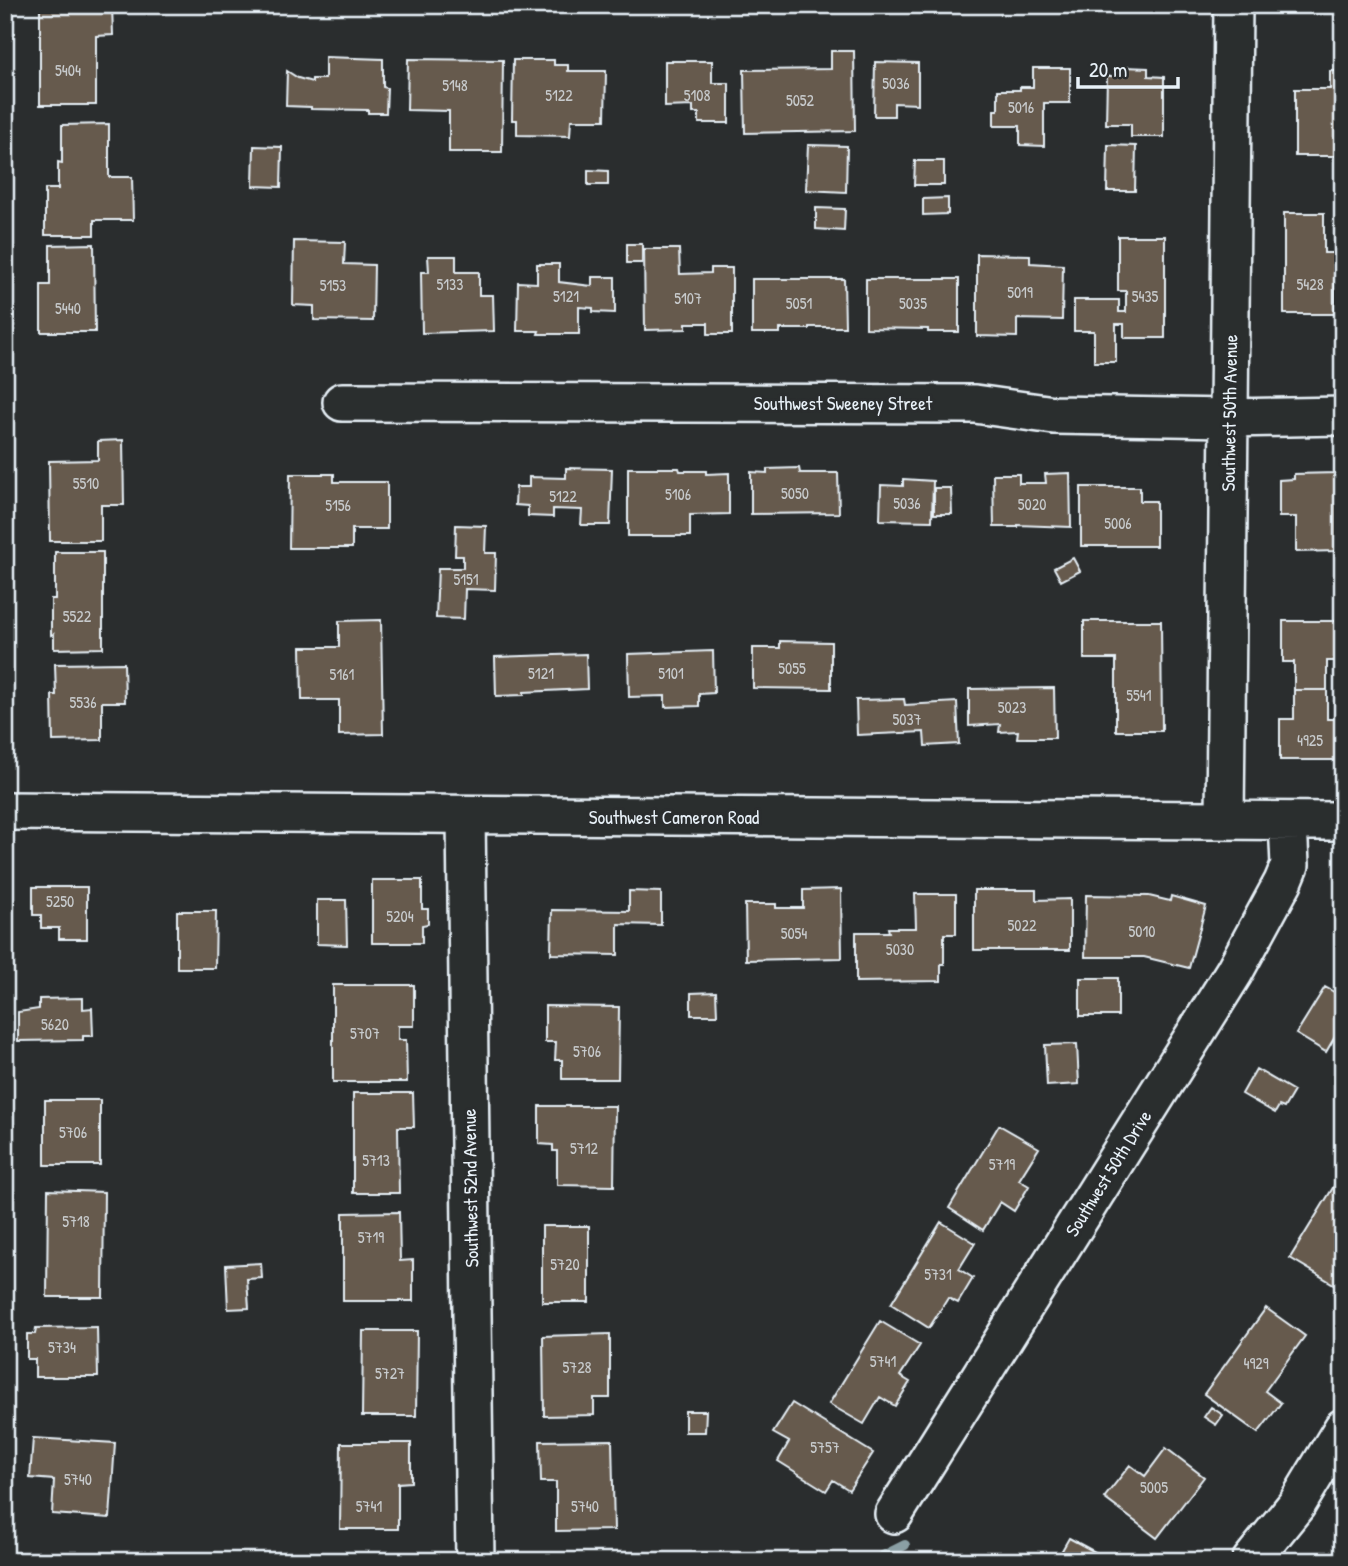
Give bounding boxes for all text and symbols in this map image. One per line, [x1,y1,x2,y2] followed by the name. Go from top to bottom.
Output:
[1078,46,1178,90] scale bar
[1089,55,1127,84] text: 20 m
[55,59,81,81] house number: 5404
[882,72,910,94] house number: 5036
[442,74,468,96] house number: 5148
[545,84,573,106] house number: 5122
[684,84,710,106] house number: 5108
[786,89,815,111] house number: 5052
[1008,96,1034,118] house number: 5016
[437,273,463,295] house number: 5133
[1296,273,1324,295] house number: 5428
[320,274,346,296] house number: 5153
[1007,281,1033,303] house number: 5019
[553,285,579,307] house number: 5121
[1132,285,1159,307] house number: 5435
[674,287,702,309] house number: 5107
[786,292,812,314] house number: 5051
[899,292,927,314] house number: 5035
[55,297,81,319] house number: 5440
[1215,334,1243,492] street label: Southwest 50th Avenue
[754,390,933,416] street label: Southwest Sweeney Street
[73,472,99,494] house number: 5510
[781,482,809,504] house number: 5050
[665,483,691,505] house number: 5106
[549,485,577,507] house number: 5122
[893,492,921,514] house number: 5036
[1018,493,1046,515] house number: 5020
[325,494,351,516] house number: 5156
[1104,512,1132,534] house number: 5006
[453,568,479,590] house number: 5151
[63,605,92,627] house number: 5522
[778,657,806,679] house number: 5055
[528,662,554,684] house number: 5121
[658,662,684,684] house number: 5101
[330,663,355,685] house number: 5161
[1126,684,1152,706] house number: 5541
[69,691,97,713] house number: 5536
[998,696,1026,718] house number: 5023
[892,708,922,730] house number: 5037
[1297,729,1323,751] house number: 4925
[589,804,760,830] street label: Southwest Cameron Road
[46,890,74,912] house number: 5250
[386,905,414,927] house number: 5204
[1008,914,1037,936] house number: 5022
[1129,920,1155,942] house number: 5010
[781,922,807,944] house number: 5054
[886,938,914,960] house number: 5030
[41,1013,69,1035] house number: 5620
[350,1022,380,1044] house number: 5707
[573,1040,601,1062] house number: 5706
[1059,1105,1157,1241] street label: Southwest 50th Drive
[456,1108,484,1267] street label: Southwest 52nd Avenue
[59,1121,87,1143] house number: 5706
[570,1137,599,1159] house number: 5712
[362,1149,390,1171] house number: 5713
[989,1153,1015,1175] house number: 5719
[62,1210,90,1232] house number: 5718
[358,1226,384,1248] house number: 5719
[550,1253,580,1275] house number: 5720
[924,1263,952,1285] house number: 5731
[48,1336,76,1358] house number: 5734
[870,1350,896,1372] house number: 5741
[1243,1352,1269,1374] house number: 4929
[562,1356,592,1378] house number: 5728
[375,1362,405,1384] house number: 5727
[810,1436,840,1458] house number: 5757
[64,1468,92,1490] house number: 5740
[1140,1476,1168,1498] house number: 5005
[356,1495,382,1517] house number: 5741
[571,1495,599,1517] house number: 5740

